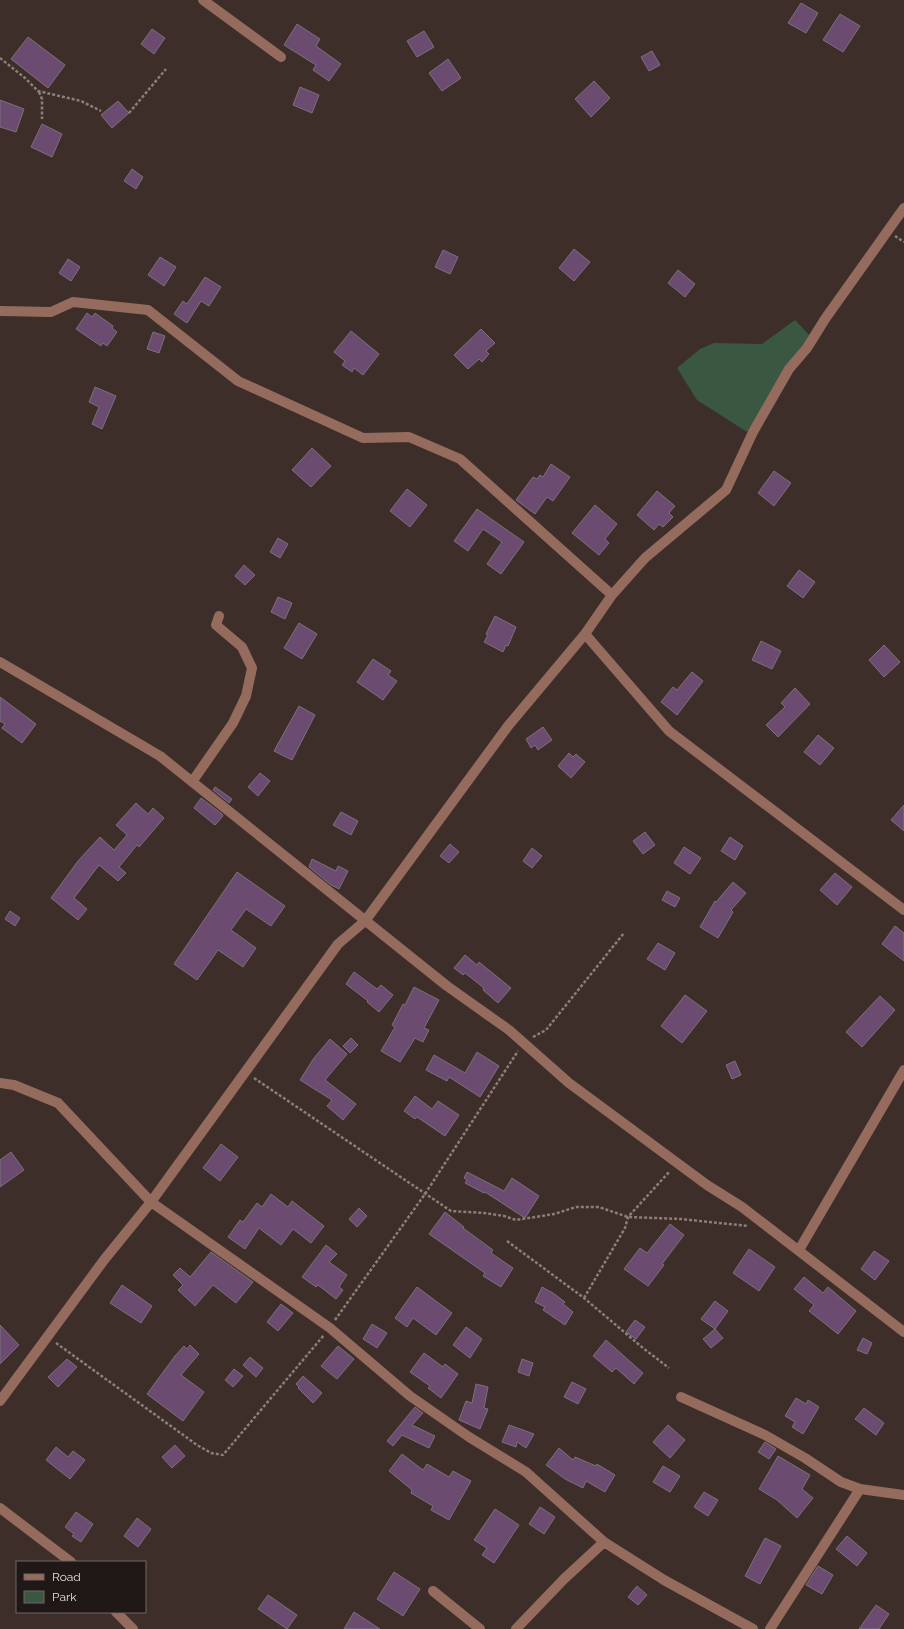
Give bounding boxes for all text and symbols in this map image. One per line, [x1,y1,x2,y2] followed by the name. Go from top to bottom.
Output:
[16,1561,146,1613] legend
[52,1570,81,1584] text: Road
[52,1590,77,1604] text: Park

